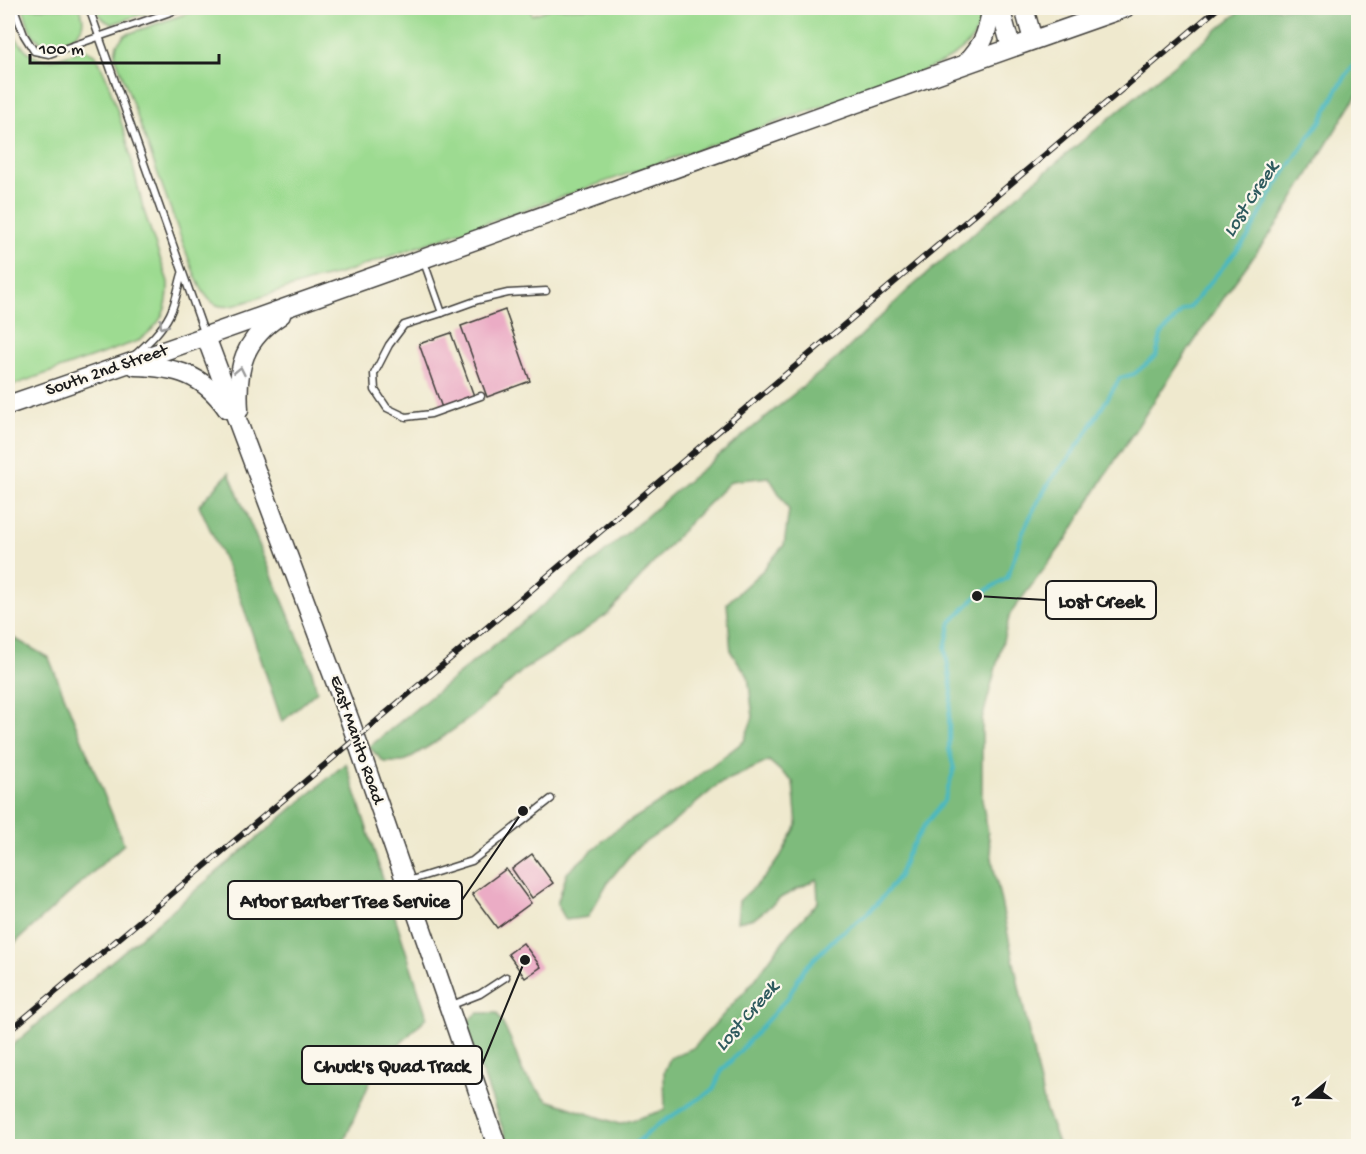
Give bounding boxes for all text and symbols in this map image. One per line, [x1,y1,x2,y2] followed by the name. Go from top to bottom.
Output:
[30,27,219,65] scale bar
[38,40,84,61] text: 100 m
[1219,156,1286,242] water label: Lost Creek
[159,318,170,329] one-way arrow
[43,340,172,402] street label: South 2nd Street
[233,367,246,377] one-way arrow
[1046,581,1156,619] callout: Lost Creek
[1058,592,1146,615] text: Lost Creek
[324,673,388,808] street label: East Manito Road
[228,881,462,919] callout: Arbor Barber Tree Service
[239,892,451,915] text: Arbor Barber Tree Service
[711,976,786,1057] water label: Lost Creek
[302,1046,482,1084] callout: Chuck's Quad Track
[313,1057,472,1080] text: Chuck's Quad Track
[1279,1067,1339,1127] north arrow
[1287,1092,1309,1109] text: N

